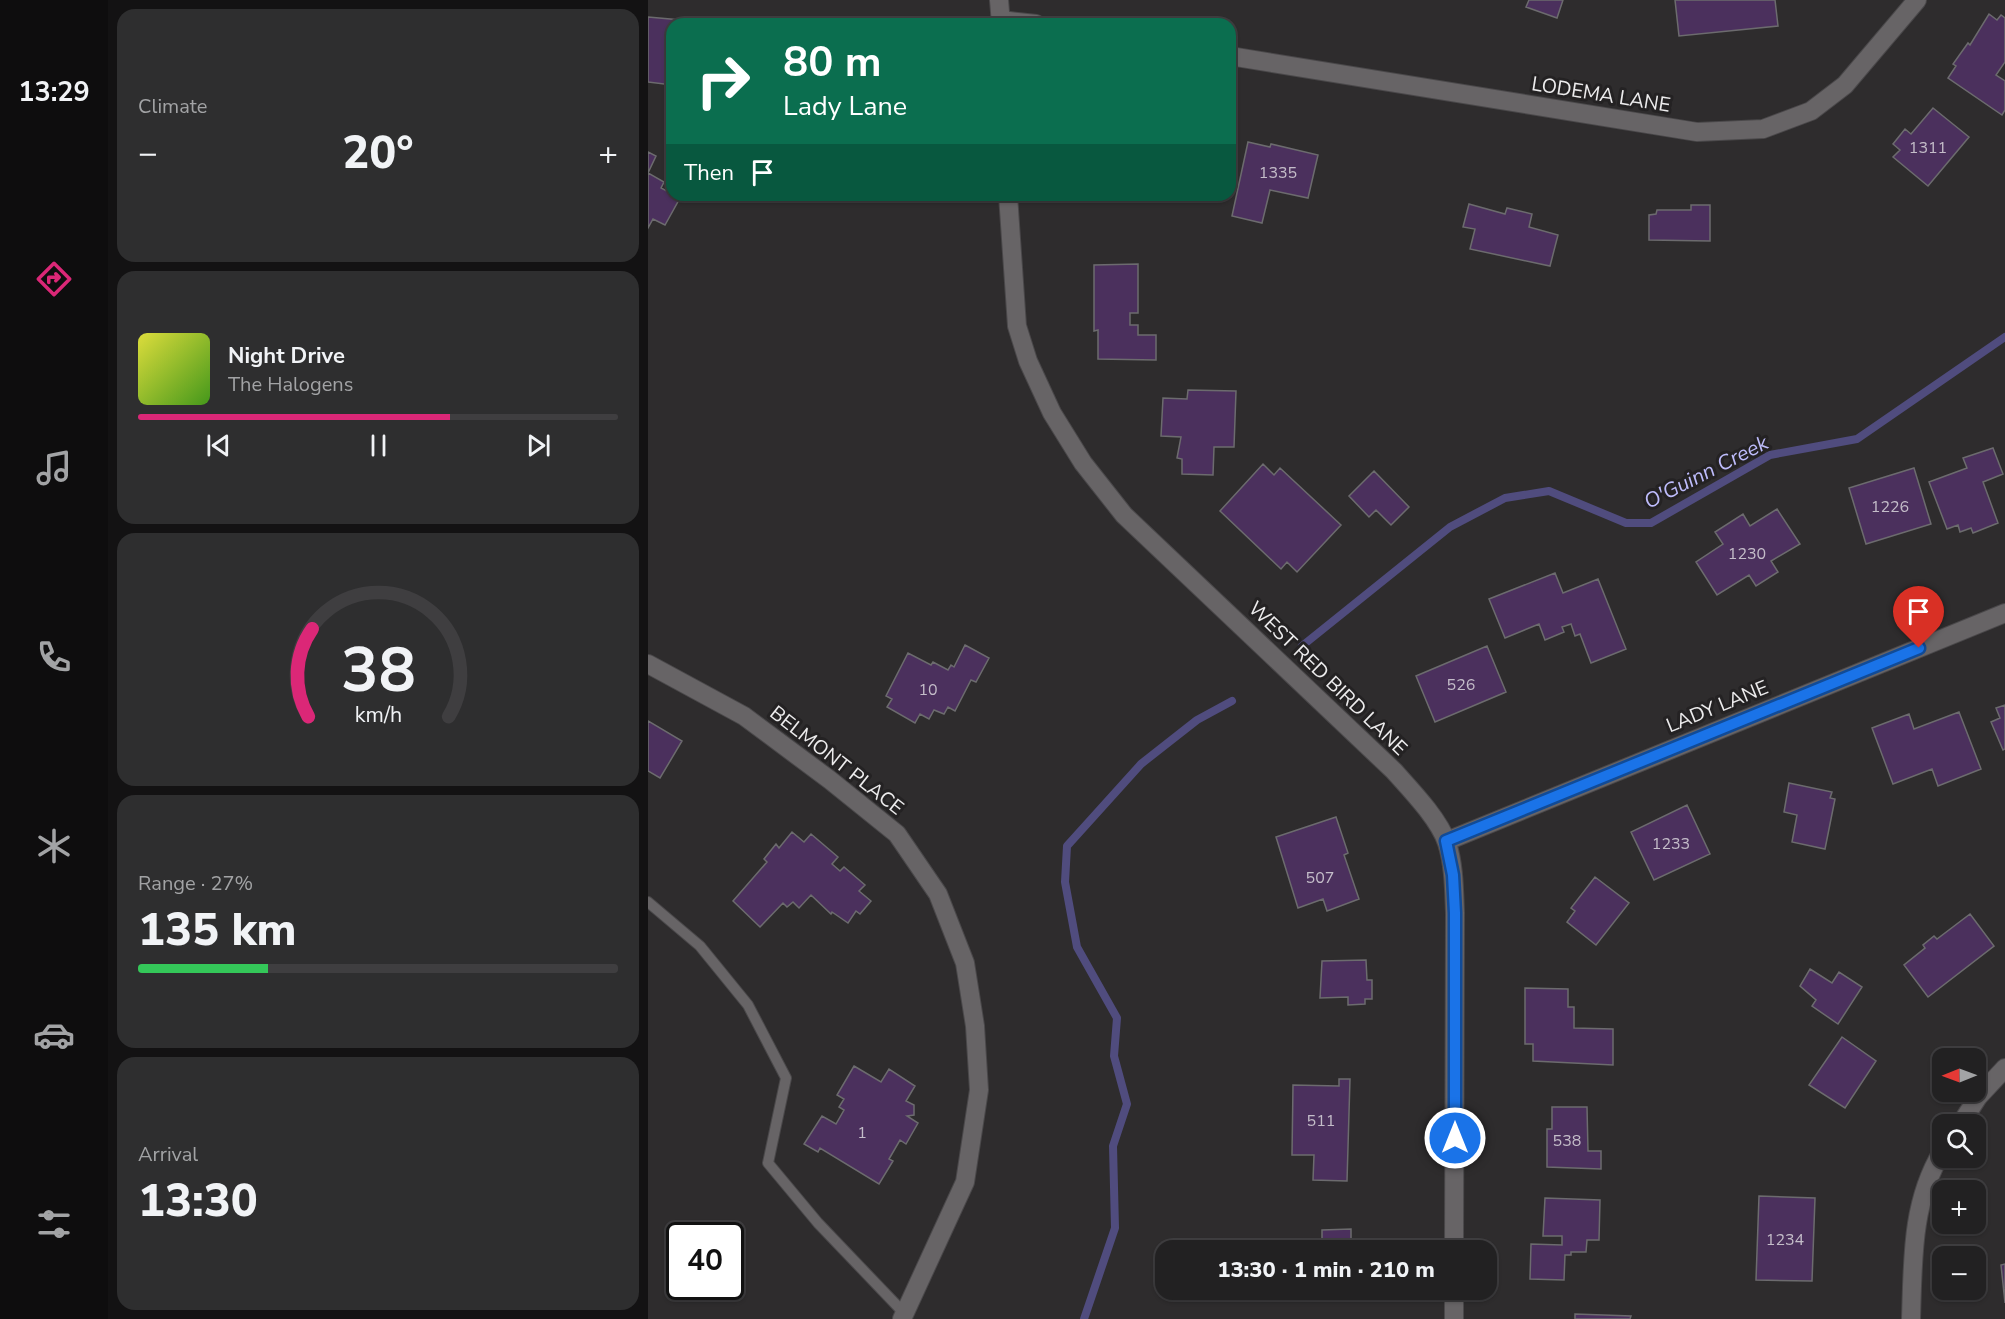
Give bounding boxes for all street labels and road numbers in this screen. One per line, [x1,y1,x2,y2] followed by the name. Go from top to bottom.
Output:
[1530,70,1672,119] street label: LODEMA LANE
[1242,595,1413,761] street label: WEST RED BIRD LANE
[1662,674,1772,739] street label: LADY LANE
[764,700,909,821] street label: BELMONT PLACE

